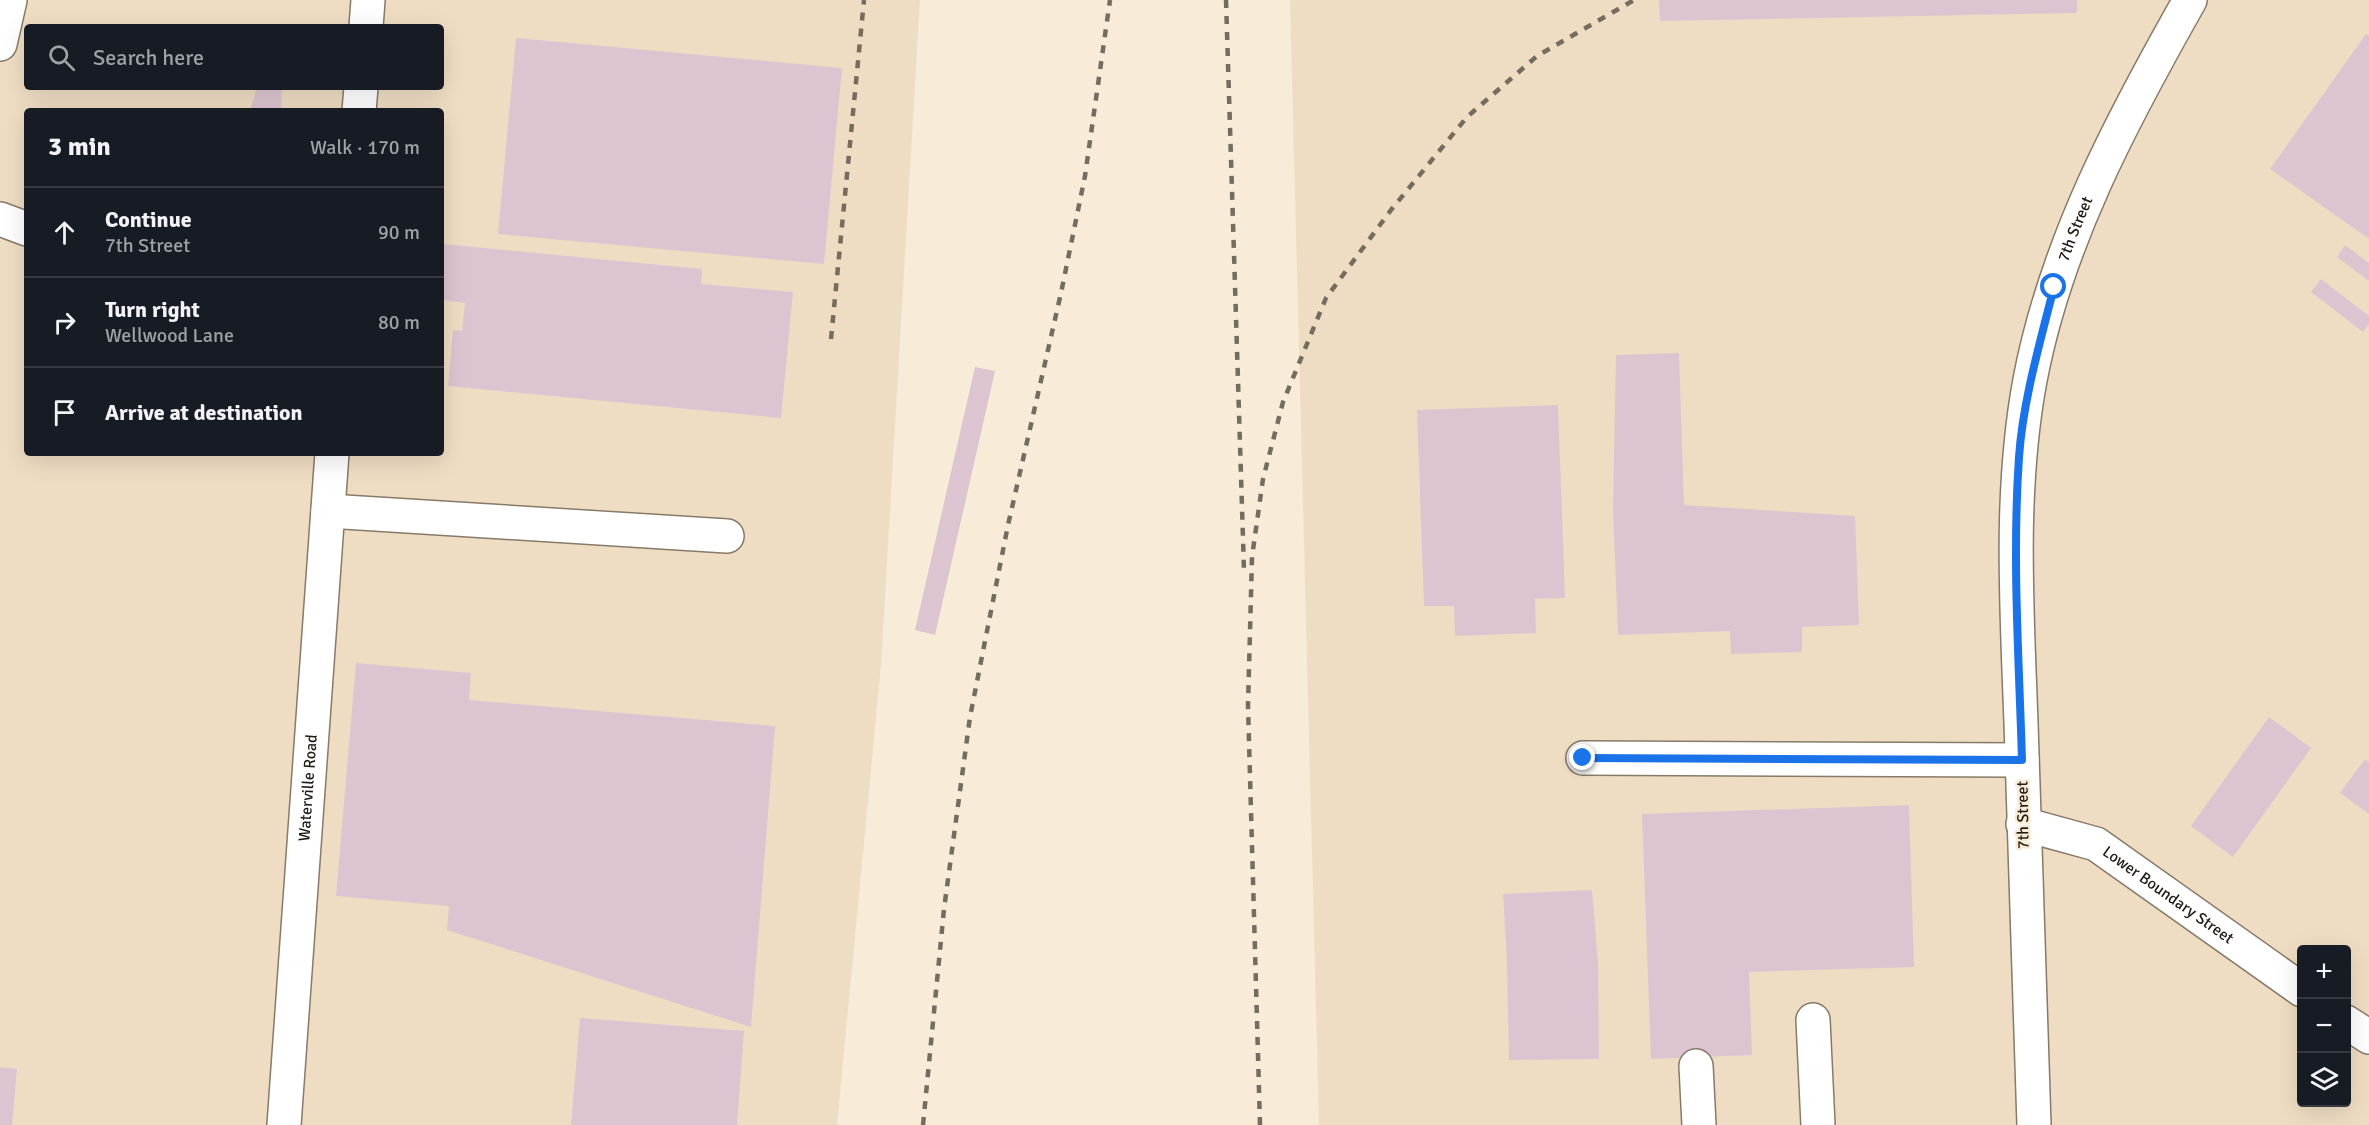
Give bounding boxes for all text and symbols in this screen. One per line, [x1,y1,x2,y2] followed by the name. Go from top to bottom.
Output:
[24,24,444,90] search box
[45,41,78,74] icon: search
[93,44,204,71] text: Search here
[48,131,111,163] text: 3 min
[310,135,420,160] text: Walk · 170 m
[2054,193,2097,264] street label: 7th Street
[105,206,192,233] text: Continue
[48,216,81,249] icon: ahead
[378,220,420,245] text: 90 m
[105,233,190,258] text: 7th Street
[2040,273,2066,299] route start
[105,296,200,323] text: Turn right
[48,306,81,339] icon: right
[378,310,420,335] text: 80 m
[105,323,234,348] text: Wellwood Lane
[48,396,81,429] icon: arrive
[105,399,302,426] text: Arrive at destination
[294,734,322,842] street label: Waterville Road
[1569,744,1595,770] route end
[2012,780,2034,849] street label: 7th Street
[2099,842,2238,949] street label: Lower Boundary Street
[2297,945,2351,1107] map controls
[2297,945,2351,999] button: +
[2297,999,2351,1053] button: −
[2297,1053,2351,1107] button: layers

